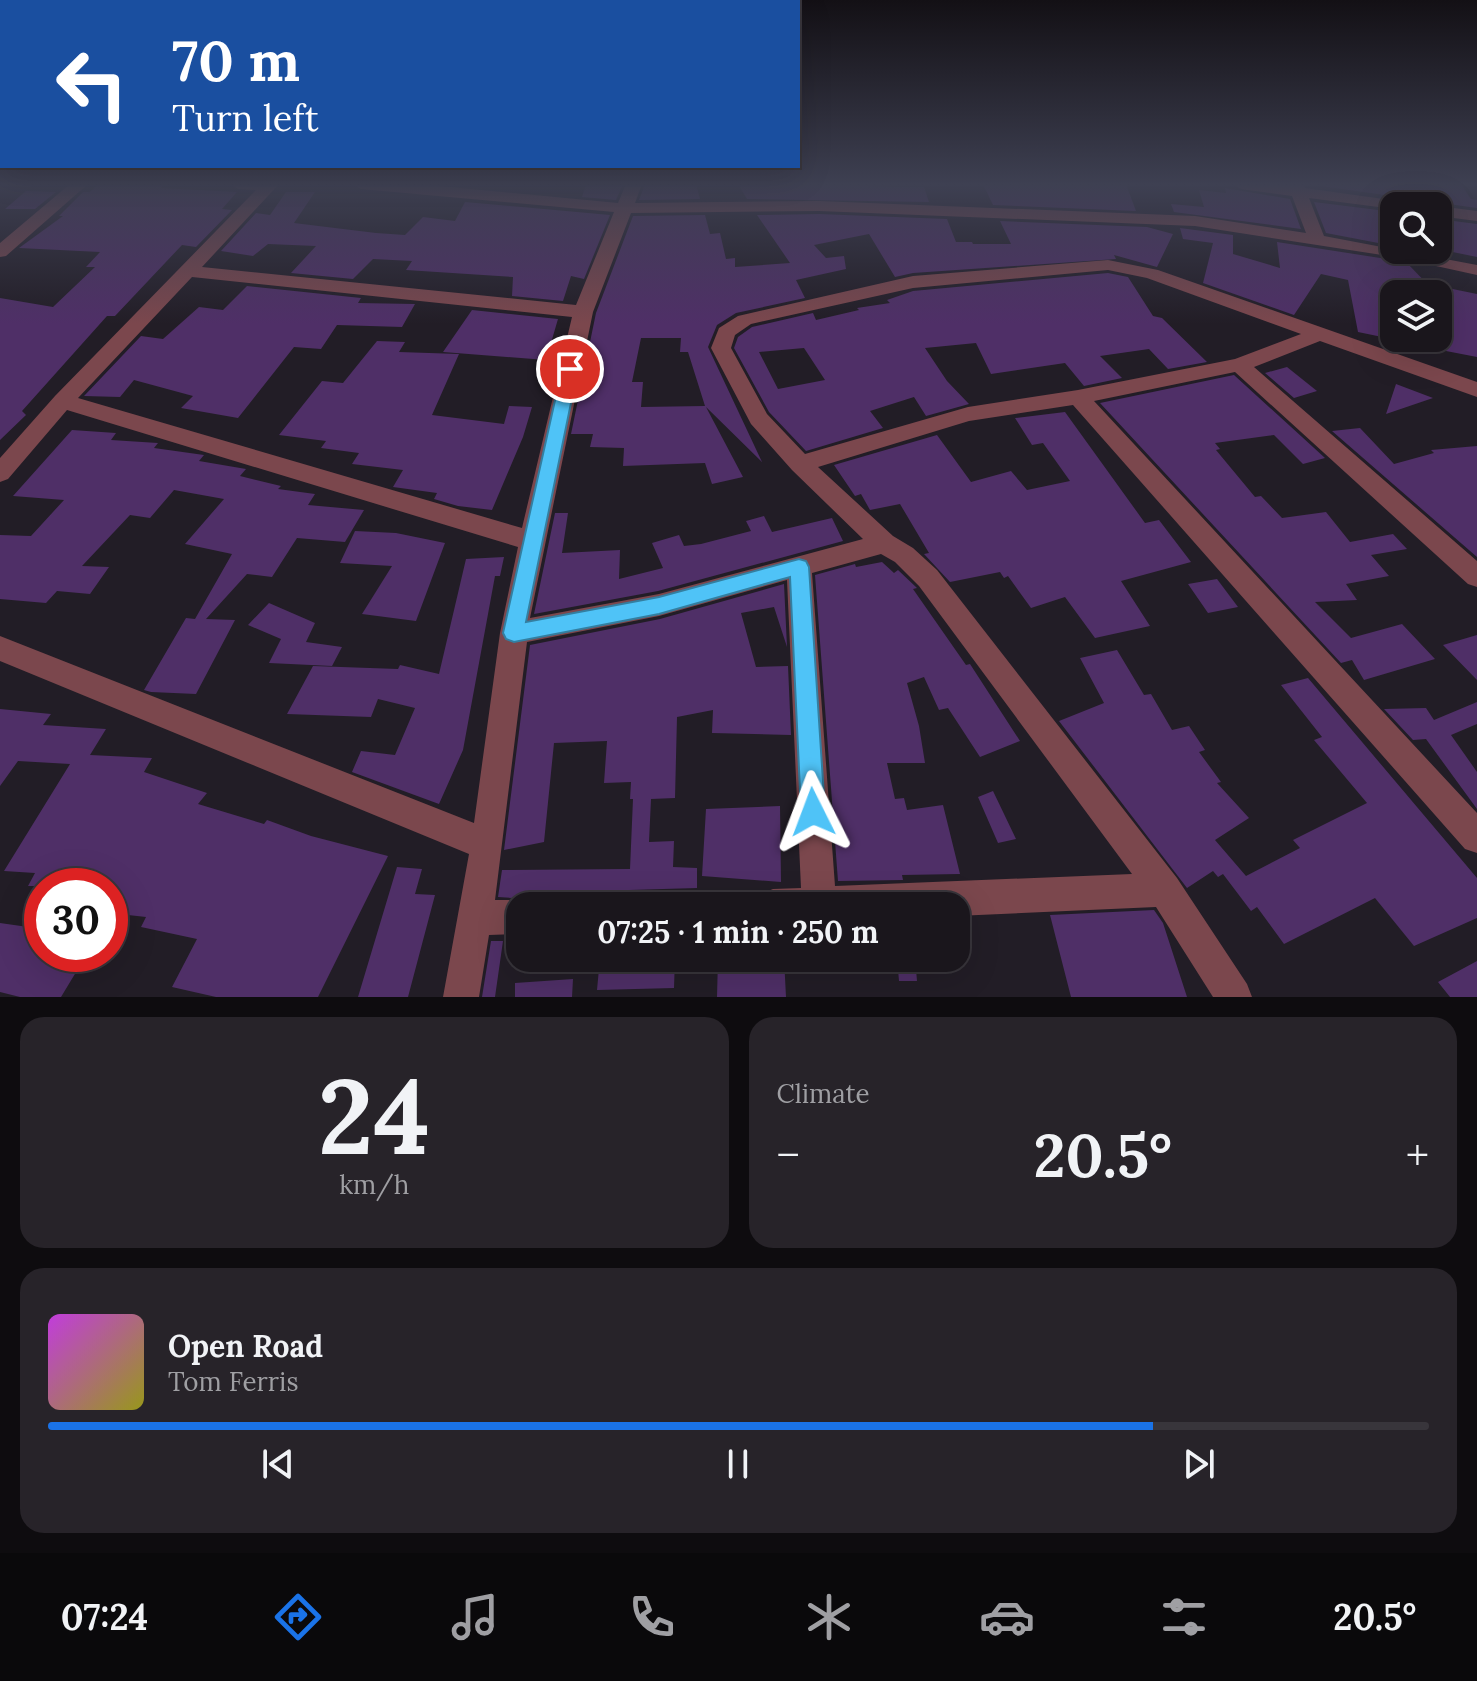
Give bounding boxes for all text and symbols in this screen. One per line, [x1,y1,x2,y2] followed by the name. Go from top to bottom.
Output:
[172,25,300,96] text: 70 m
[40,32,144,136] icon: left
[172,95,319,141] text: Turn left
[1380,192,1452,352] map controls
[1380,192,1452,264] button: search
[1380,280,1452,352] button: layers
[536,335,604,403] pin
[548,347,592,391] icon: arrive
[771,770,855,854] position arrow
[24,868,128,972] speed limit sign: 30
[597,913,879,951] text: 07:25 · 1 min · 250 m
[318,1049,430,1182] text: 24
[777,1077,870,1110] text: Climate
[1034,1117,1172,1193] text: 20.5°
[777,1127,800,1183] text: −
[1406,1127,1429,1183] text: +
[339,1168,409,1201] text: km/h
[168,1327,323,1365] text: Open Road
[168,1365,298,1398] text: Tom Ferris
[256,1442,300,1486] icon: previous
[716,1442,760,1486] icon: pause
[1177,1442,1221,1486] icon: next
[270,1589,326,1645] icon: directions
[447,1589,503,1645] icon: music
[624,1589,680,1645] icon: phone
[801,1589,857,1645] icon: climate
[979,1589,1035,1645] icon: car
[1156,1589,1212,1645] icon: filters
[61,1594,148,1640] text: 07:24
[1333,1594,1416,1640] text: 20.5°

